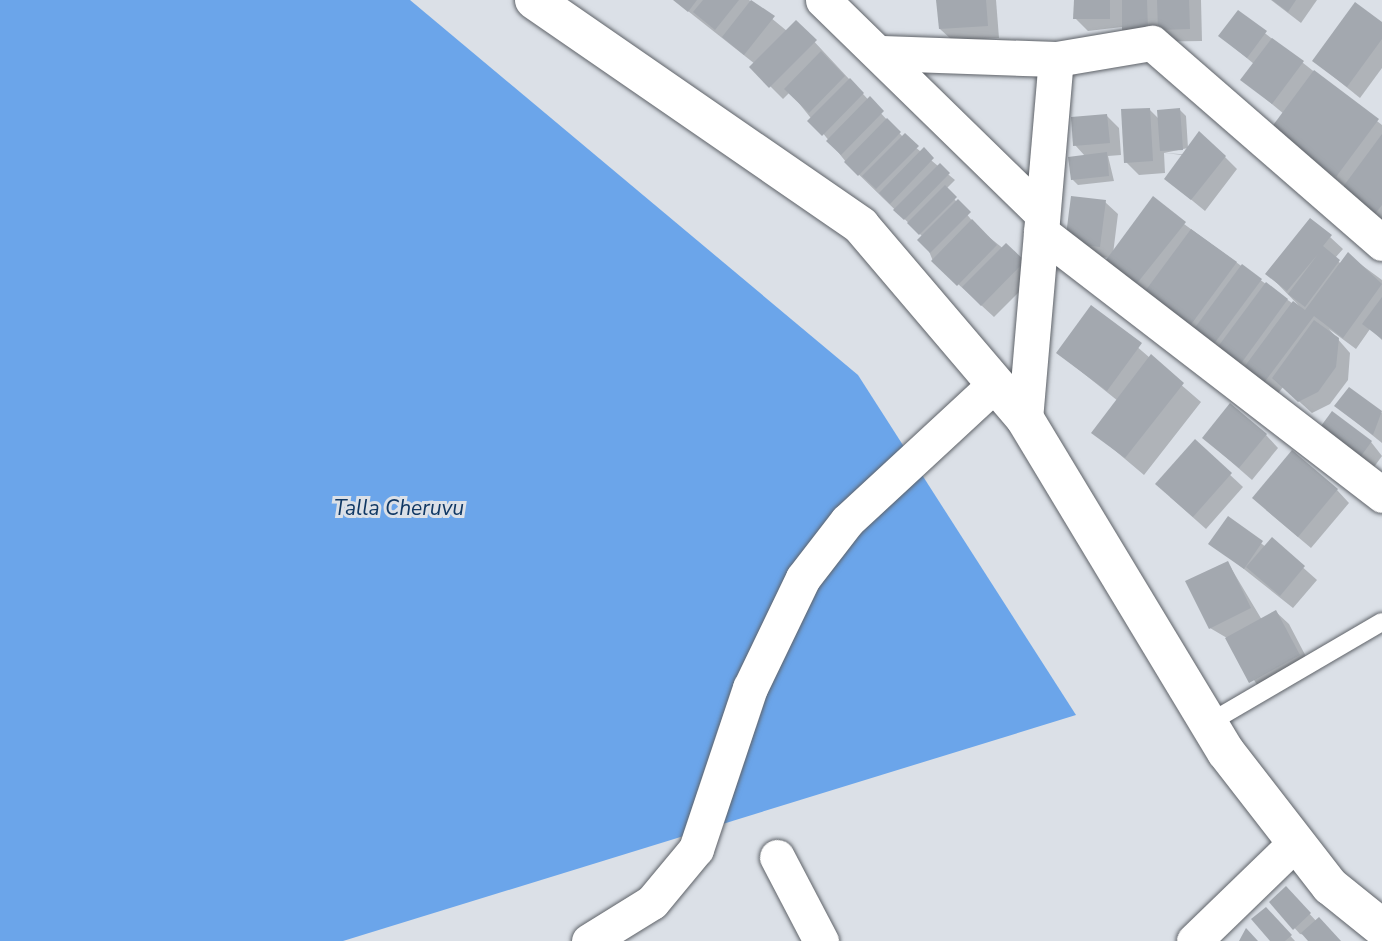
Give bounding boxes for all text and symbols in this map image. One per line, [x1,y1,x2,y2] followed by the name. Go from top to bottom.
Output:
[334,495,464,521] water label: Talla Cheruvu

